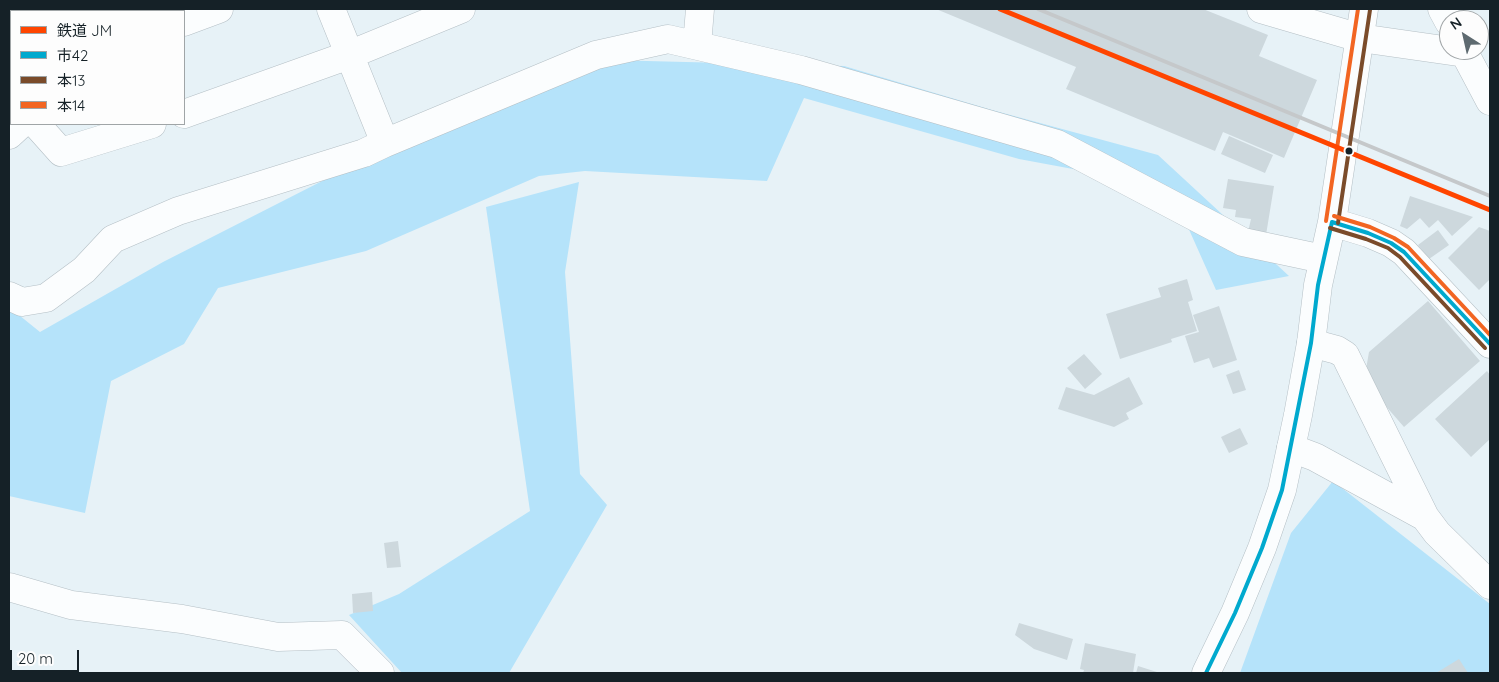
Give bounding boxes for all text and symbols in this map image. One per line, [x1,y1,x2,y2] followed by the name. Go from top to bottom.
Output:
[10,10,185,125] legend
[1439,10,1489,60] north arrow
[1447,13,1465,34] text: N
[57,21,112,40] text: 鉄道 JM
[57,46,88,65] text: 市42
[57,71,85,90] text: 本13
[57,96,85,115] text: 本14
[1344,146,1354,156] unlabelled marker
[12,640,81,672] scale bar
[18,649,53,668] text: 20 m

